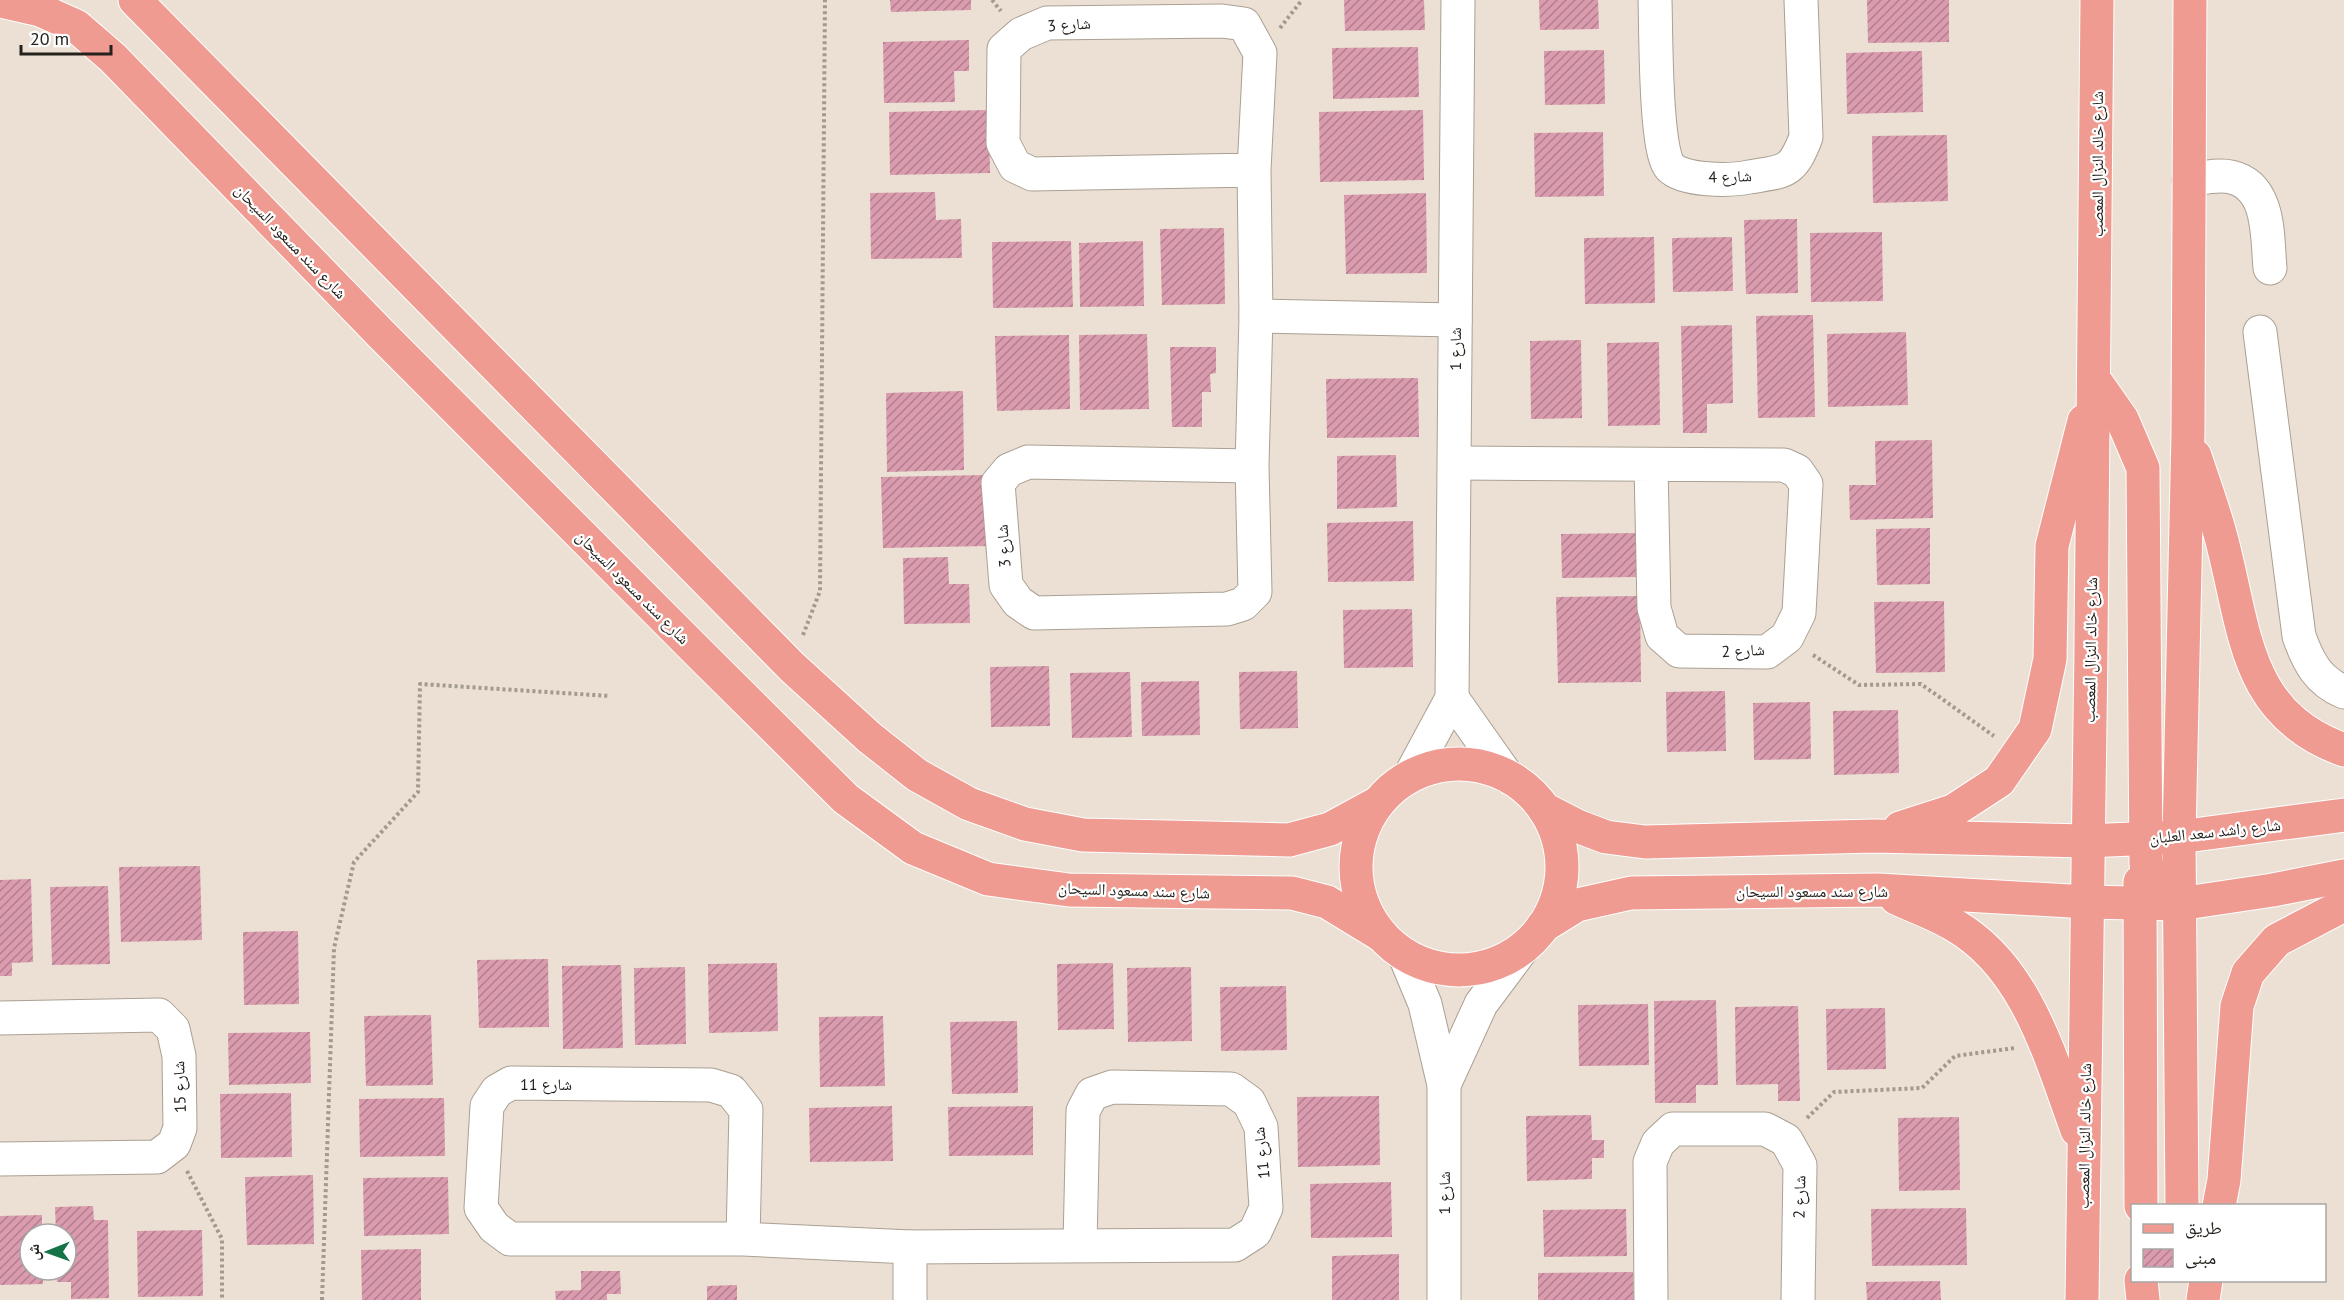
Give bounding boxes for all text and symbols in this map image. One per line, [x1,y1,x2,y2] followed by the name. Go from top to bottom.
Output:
[1047,13,1091,36] street label: شارع 3
[21,18,111,56] scale bar
[30,27,69,50] text: 20 m
[2087,91,2108,237] street label: شارع خالد النزال المعصب
[1708,165,1752,188] street label: شارع 4
[230,179,351,303] street label: شارع سند مسعود السيحان
[1445,327,1466,371] street label: شارع 1
[992,524,1015,568] street label: شارع 3
[571,526,694,649] street label: شارع سند مسعود السيحان
[2079,577,2102,723] street label: شارع خالد النزال المعصب
[1721,639,1765,662] street label: شارع 2
[2148,814,2282,849] street label: شارع راشد سعد العلبان
[1058,877,1210,904] street label: شارع سند مسعود السيحان
[1736,881,1888,902] street label: شارع سند مسعود السيحان
[168,1061,191,1113] street label: شارع 15
[2073,1063,2096,1209] street label: شارع خالد النزال المعصب
[520,1074,572,1095] street label: شارع 11
[1248,1126,1275,1180] street label: شارع 11
[1434,1171,1455,1215] street label: شارع 1
[1789,1175,1810,1219] street label: شارع 2
[2131,1204,2326,1282] legend
[2185,1216,2222,1239] text: طريق
[18,1222,78,1282] north arrow
[23,1244,43,1261] text: ش
[2185,1246,2216,1269] text: مبنى

